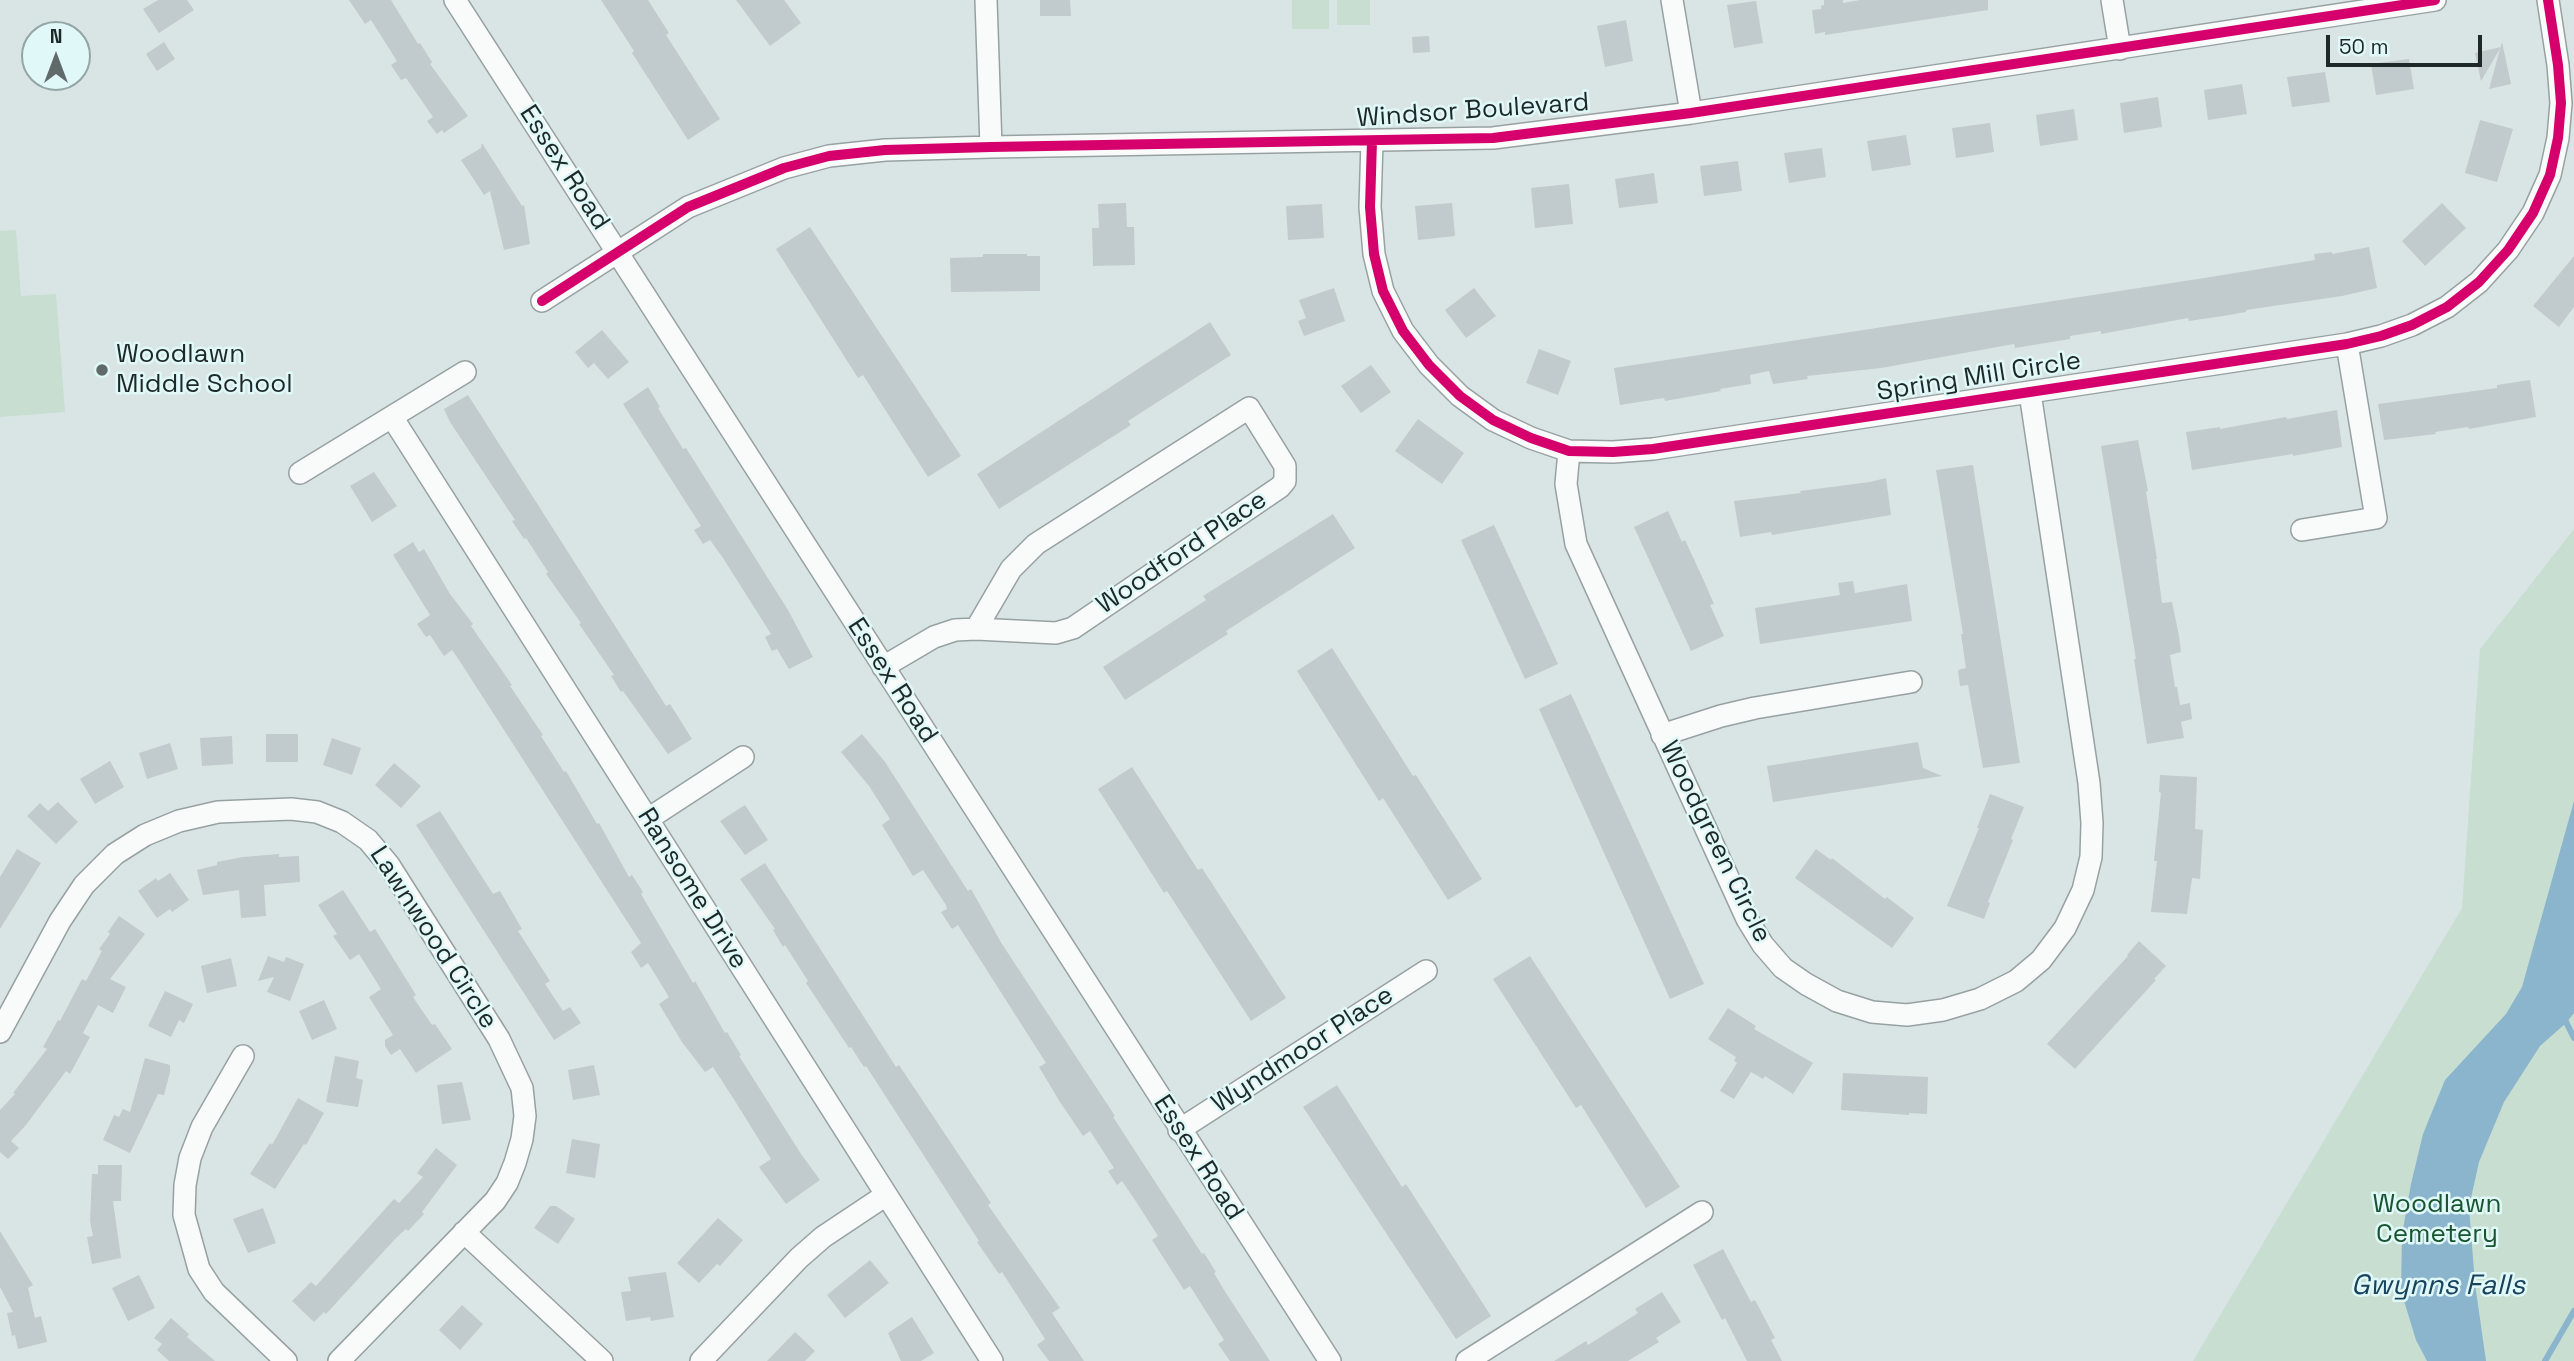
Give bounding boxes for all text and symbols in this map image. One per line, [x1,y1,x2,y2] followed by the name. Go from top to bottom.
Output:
[21,21,91,91] north arrow
[2329,21,2485,65] scale bar
[50,24,62,49] text: N
[2339,33,2389,60] text: 50 m
[1356,87,1590,135] street label: Windsor Boulevard
[512,100,616,236] street label: Essex Road
[116,339,293,400] place label: Woodlawn Middle School
[1875,345,2083,409] street label: Spring Mill Circle
[94,362,110,378] marker: Woodlawn Middle School
[1091,485,1273,621] street label: Woodford Place
[840,613,944,749] street label: Essex Road
[1653,736,1777,948] street label: Woodgreen Circle
[630,803,754,975] street label: Ransome Drive
[362,841,504,1035] street label: Lawnwood Circle
[1207,980,1399,1120] street label: Wyndmoor Place
[1146,1090,1250,1226] street label: Essex Road
[2372,1189,2502,1250] park label: Woodlawn Cemetery
[2351,1269,2525,1303] water label: Gwynns Falls

